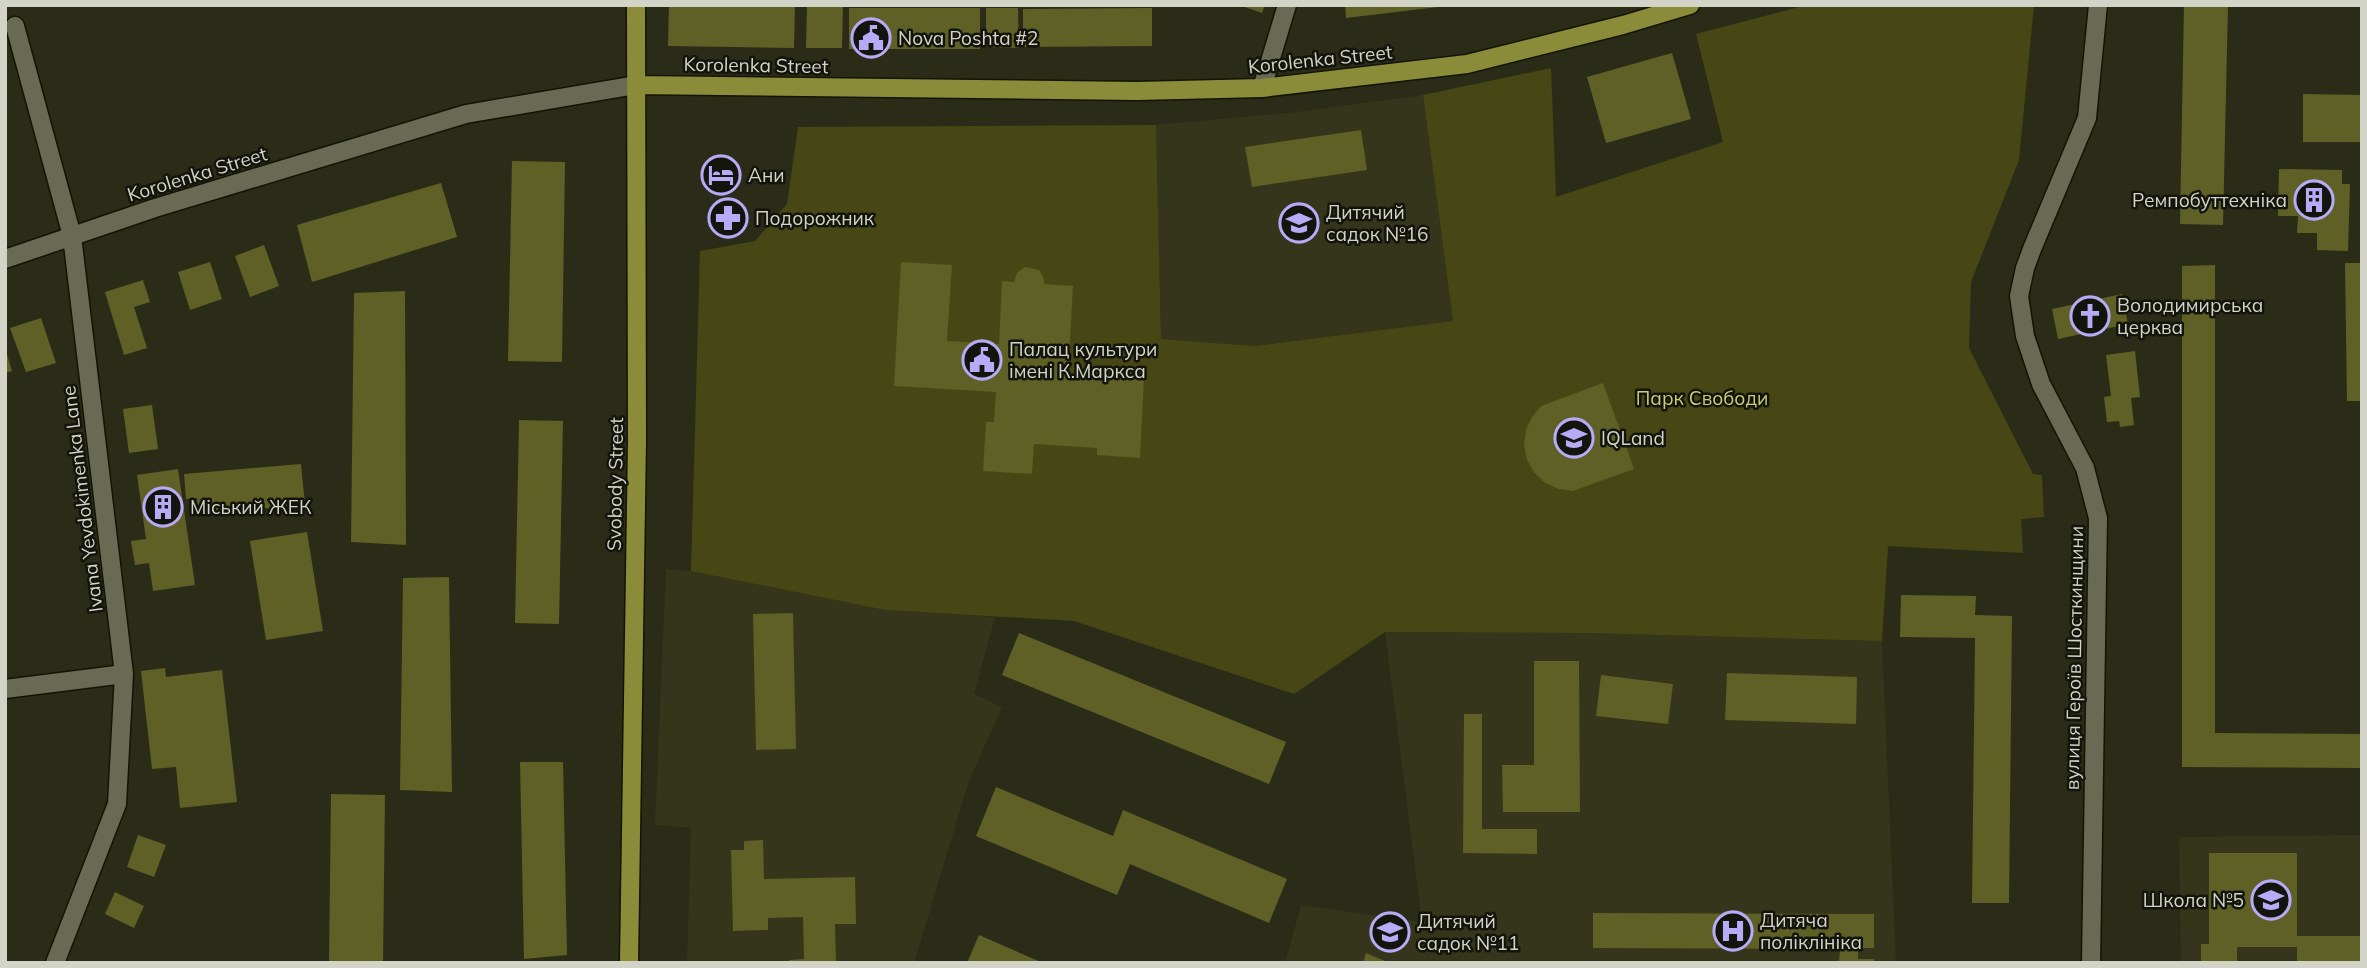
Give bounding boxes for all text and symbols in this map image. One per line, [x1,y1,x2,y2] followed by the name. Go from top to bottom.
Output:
[850,17,892,59] public building icon: Nova Poshta #2
[898,26,1038,50] place label: Nova Poshta #2
[1247,39,1394,79] street label: Korolenka Street
[683,52,829,78] street label: Korolenka Street
[124,141,270,207] street label: Korolenka Street
[700,154,742,196] hotel icon: Ани
[748,163,785,187] place label: Ани
[2293,179,2335,221] building icon: Ремпобуттехніка
[2132,188,2287,212] place label: Ремпобуттехніка
[707,197,749,239] pharmacy icon: Подорожник
[1326,200,1428,246] place label: Дитячий садок №16
[1278,202,1320,244] school or university icon: Дитячий садок №16
[755,206,875,230] place label: Подорожник
[2117,293,2263,339] place label: Володимирська церква
[2069,295,2111,337] church icon: Володимирська церква
[1009,337,1157,383] place label: Палац культури імені К.Маркса
[961,339,1003,381] public building icon: Палац культури імені К.Маркса
[56,384,108,614] street label: Ivana Yevdokimenka Lane
[1636,386,1768,410] park label: Парк Свободи
[602,417,628,551] street label: Svobody Street
[1553,417,1595,459] school or university icon: IQLand
[1601,426,1665,450] place label: IQLand
[142,486,184,528] building icon: Міський ЖЕК
[190,495,312,519] place label: Міський ЖЕК
[2060,526,2088,790] street label: вулиця Героїв Шосткинщини
[2250,879,2292,921] school or university icon: Школа №5
[2143,888,2244,912] place label: Школа №5
[1760,908,1862,954] place label: Дитяча поліклініка
[1417,909,1519,955] place label: Дитячий садок №11
[1712,910,1754,952] hospital icon: Дитяча поліклініка
[1369,911,1411,953] school or university icon: Дитячий садок №11

